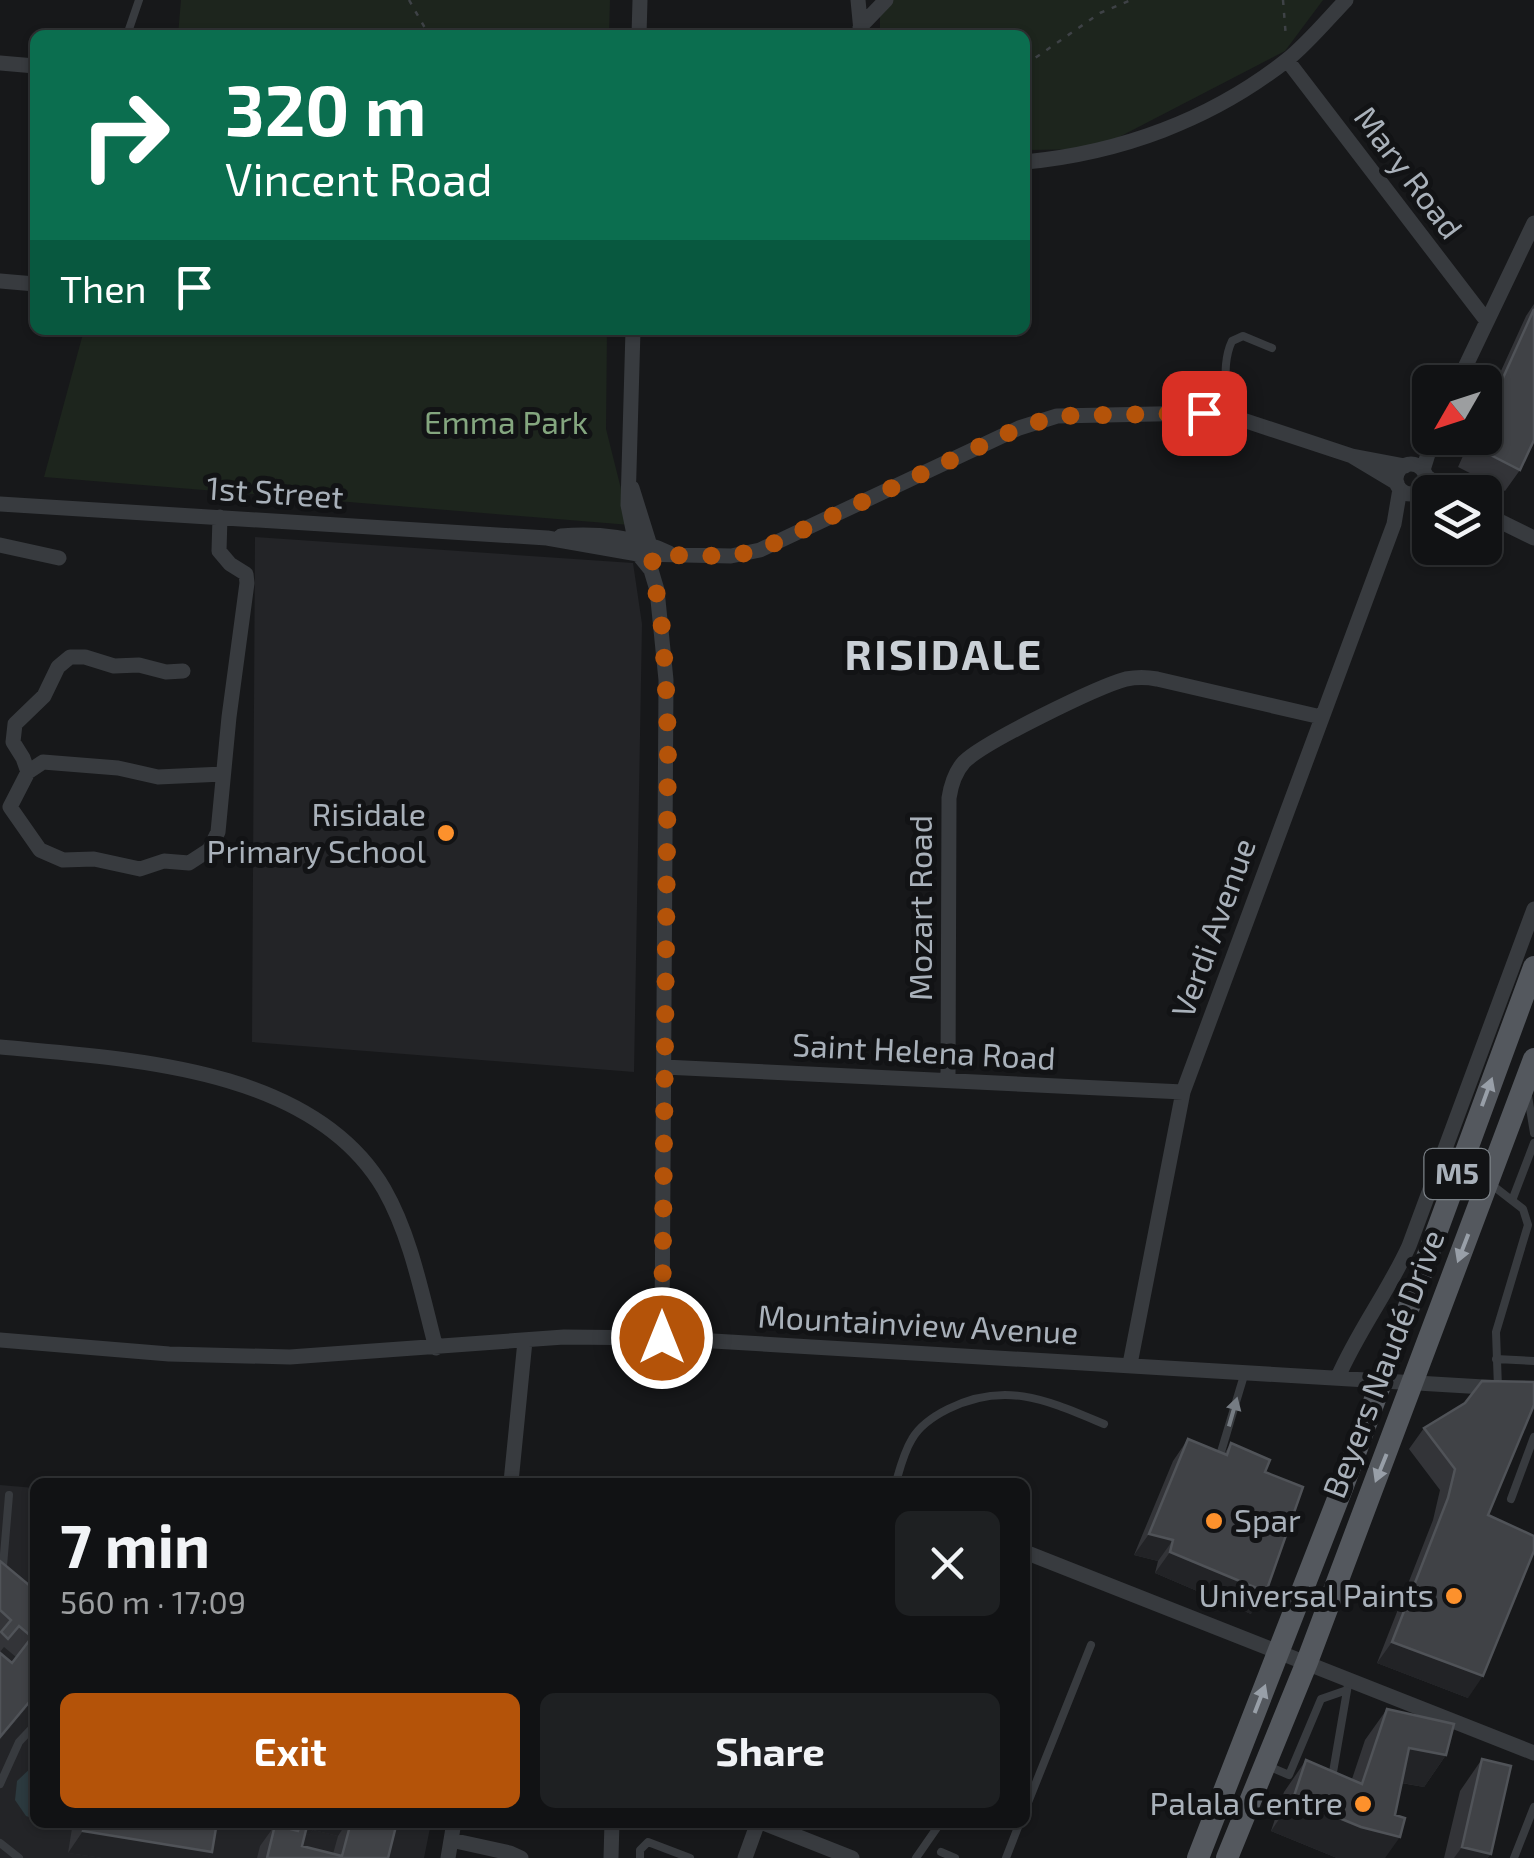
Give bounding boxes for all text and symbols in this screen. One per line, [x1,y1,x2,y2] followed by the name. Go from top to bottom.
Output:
[225,66,426,150] text: 320 m
[60,70,190,200] icon: right
[1348,98,1472,245] street label: Mary Road
[225,151,492,205] text: Vincent Road
[167,260,222,315] icon: arrive
[60,265,147,311] text: Then
[1412,365,1502,455] north arrow
[1412,365,1502,565] map controls
[1162,371,1247,456] pin
[1177,386,1232,441] icon: arrive
[424,402,588,440] park label: Emma Park
[205,467,345,515] street label: 1st Street
[1412,475,1502,565] button: layers
[845,628,1043,678] district label: RISIDALE
[207,794,426,869] place label: Risidale Primary School
[900,815,938,1001] street label: Mozart Road
[435,822,457,844] marker: Risidale Primary School
[1162,833,1262,1022] street label: Verdi Avenue
[791,1024,1057,1076] street label: Saint Helena Road
[1480,1077,1495,1107] one-way arrow
[1424,1149,1490,1199] road number: M5
[1313,1224,1451,1503] street label: Beyers Naudé Drive
[1455,1234,1470,1264] one-way arrow
[610,1286,714,1390] position arrow
[757,1296,1079,1350] street label: Mountainview Avenue
[1226,1396,1241,1427] one-way arrow
[1372,1453,1388,1483] one-way arrow
[1234,1500,1301,1538] place label: Spar
[60,1508,210,1580] text: 7 min
[1203,1510,1225,1532] marker: Spar
[895,1511,1000,1616] button: close
[1198,1575,1434,1613] place label: Universal Paints
[60,1582,246,1620] text: 560 m · 17:09
[1443,1585,1465,1607] marker: Universal Paints
[1253,1684,1268,1714] one-way arrow
[60,1693,520,1808] button: Exit
[540,1693,1000,1808] button: Share
[1150,1783,1343,1821] place label: Palala Centre
[1352,1793,1374,1815] marker: Palala Centre

